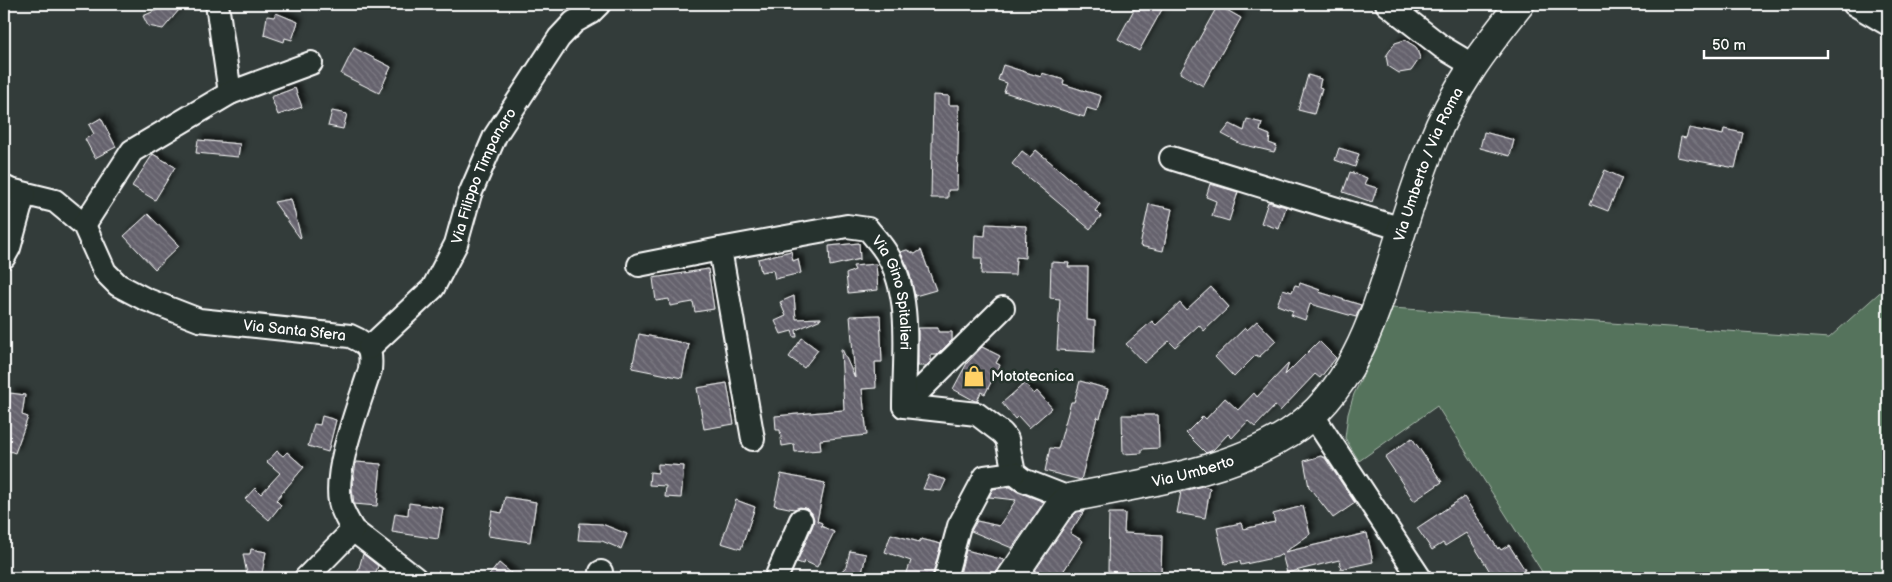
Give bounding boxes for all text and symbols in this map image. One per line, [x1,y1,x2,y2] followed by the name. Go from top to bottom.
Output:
[1704,28,1828,60] scale bar
[1712,36,1746,55] text: 50 m
[1389,84,1467,244] street label: Via Umberto / Via Roma
[447,104,520,246] street label: Via Filippo Timpanaro
[868,232,915,350] street label: Via Gino Spitalieri
[242,315,347,345] street label: Via Santa Sfera
[961,363,987,389] shop icon: Mototecnica
[991,367,1074,386] place label: Mototecnica
[1150,451,1237,491] street label: Via Umberto

